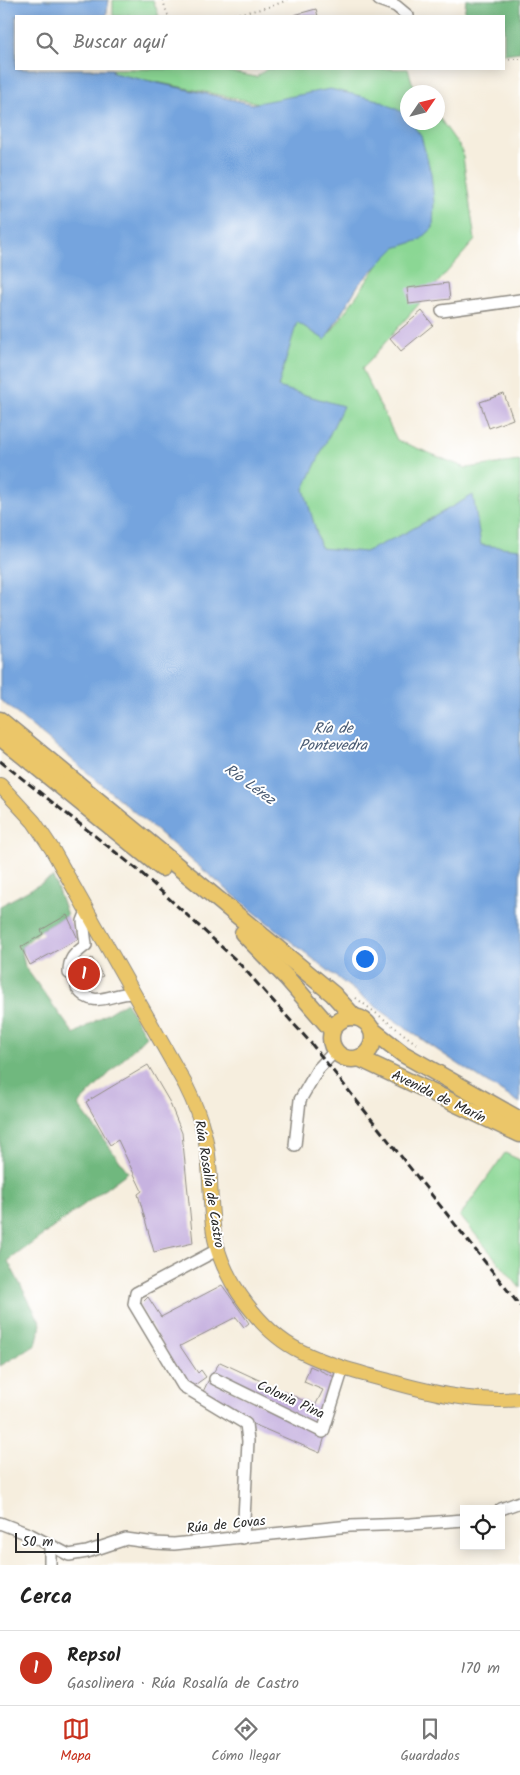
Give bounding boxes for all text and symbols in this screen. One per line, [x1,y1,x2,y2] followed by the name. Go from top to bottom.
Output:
[15,15,505,70] search box
[73,28,165,58] text: Buscar aquí
[33,29,61,57] icon: search
[400,85,445,130] north arrow
[299,717,368,758] water label: Ría de Pontevedra
[219,758,281,812] water label: Río Lérez
[352,946,378,972] your location
[68,955,100,993] pin: 1
[388,1065,490,1129] street label: Avenida de Marín
[188,1119,230,1250] street label: Rúa Rosalía de Castro
[253,1375,328,1425] street label: Colonia Pina
[460,1505,505,1550] map controls
[460,1505,505,1550] button: locate
[186,1510,267,1540] street label: Rúa de Covas
[15,1530,99,1553] scale bar
[22,1531,53,1553] text: 50 m
[20,1581,72,1614] text: Cerca
[67,1641,121,1671] text: Repsol
[34,1656,38,1681] text: 1
[460,1656,500,1681] text: 170 m
[67,1671,299,1696] text: Gasolinera · Rúa Rosalía de Castro
[60,1715,91,1767] tab: Mapa
[211,1715,280,1767] tab: Cómo llegar
[400,1715,460,1767] tab: Guardados

